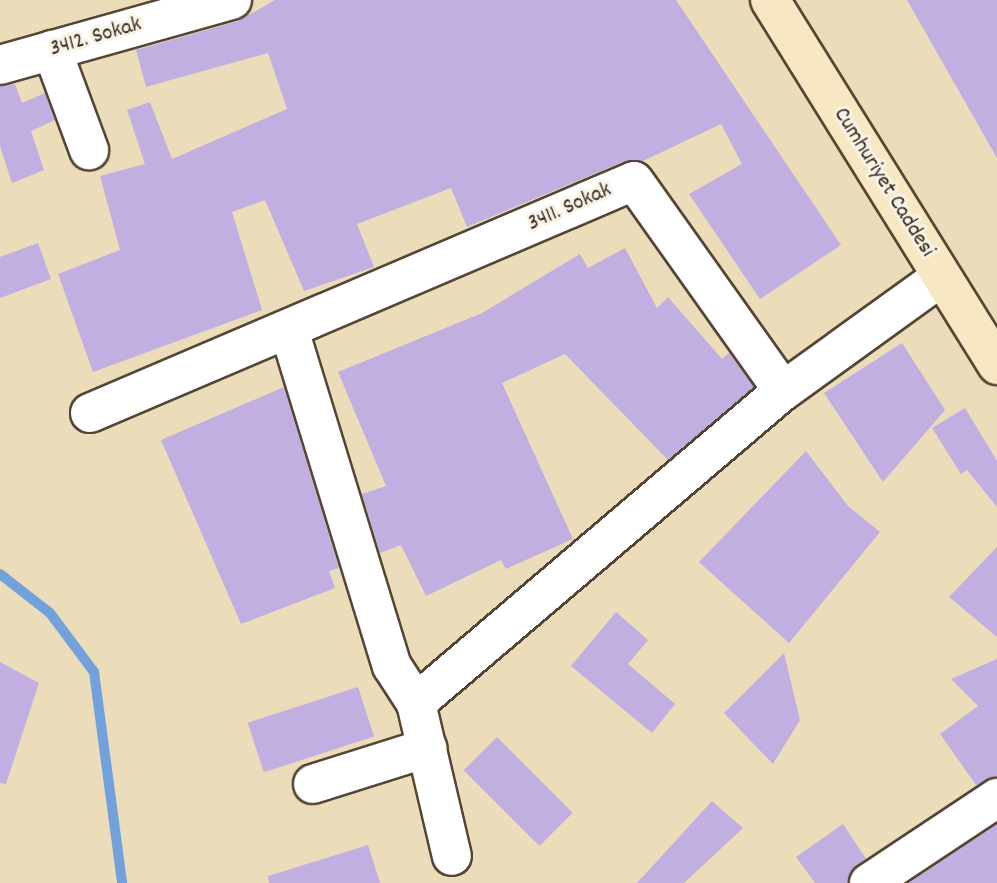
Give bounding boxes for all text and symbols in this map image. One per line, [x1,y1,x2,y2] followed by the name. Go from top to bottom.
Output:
[47,12,145,64] street label: 3412. Sokak
[826,103,940,263] street label: Cumhuriyet Caddesi
[524,177,616,239] street label: 3411. Sokak

